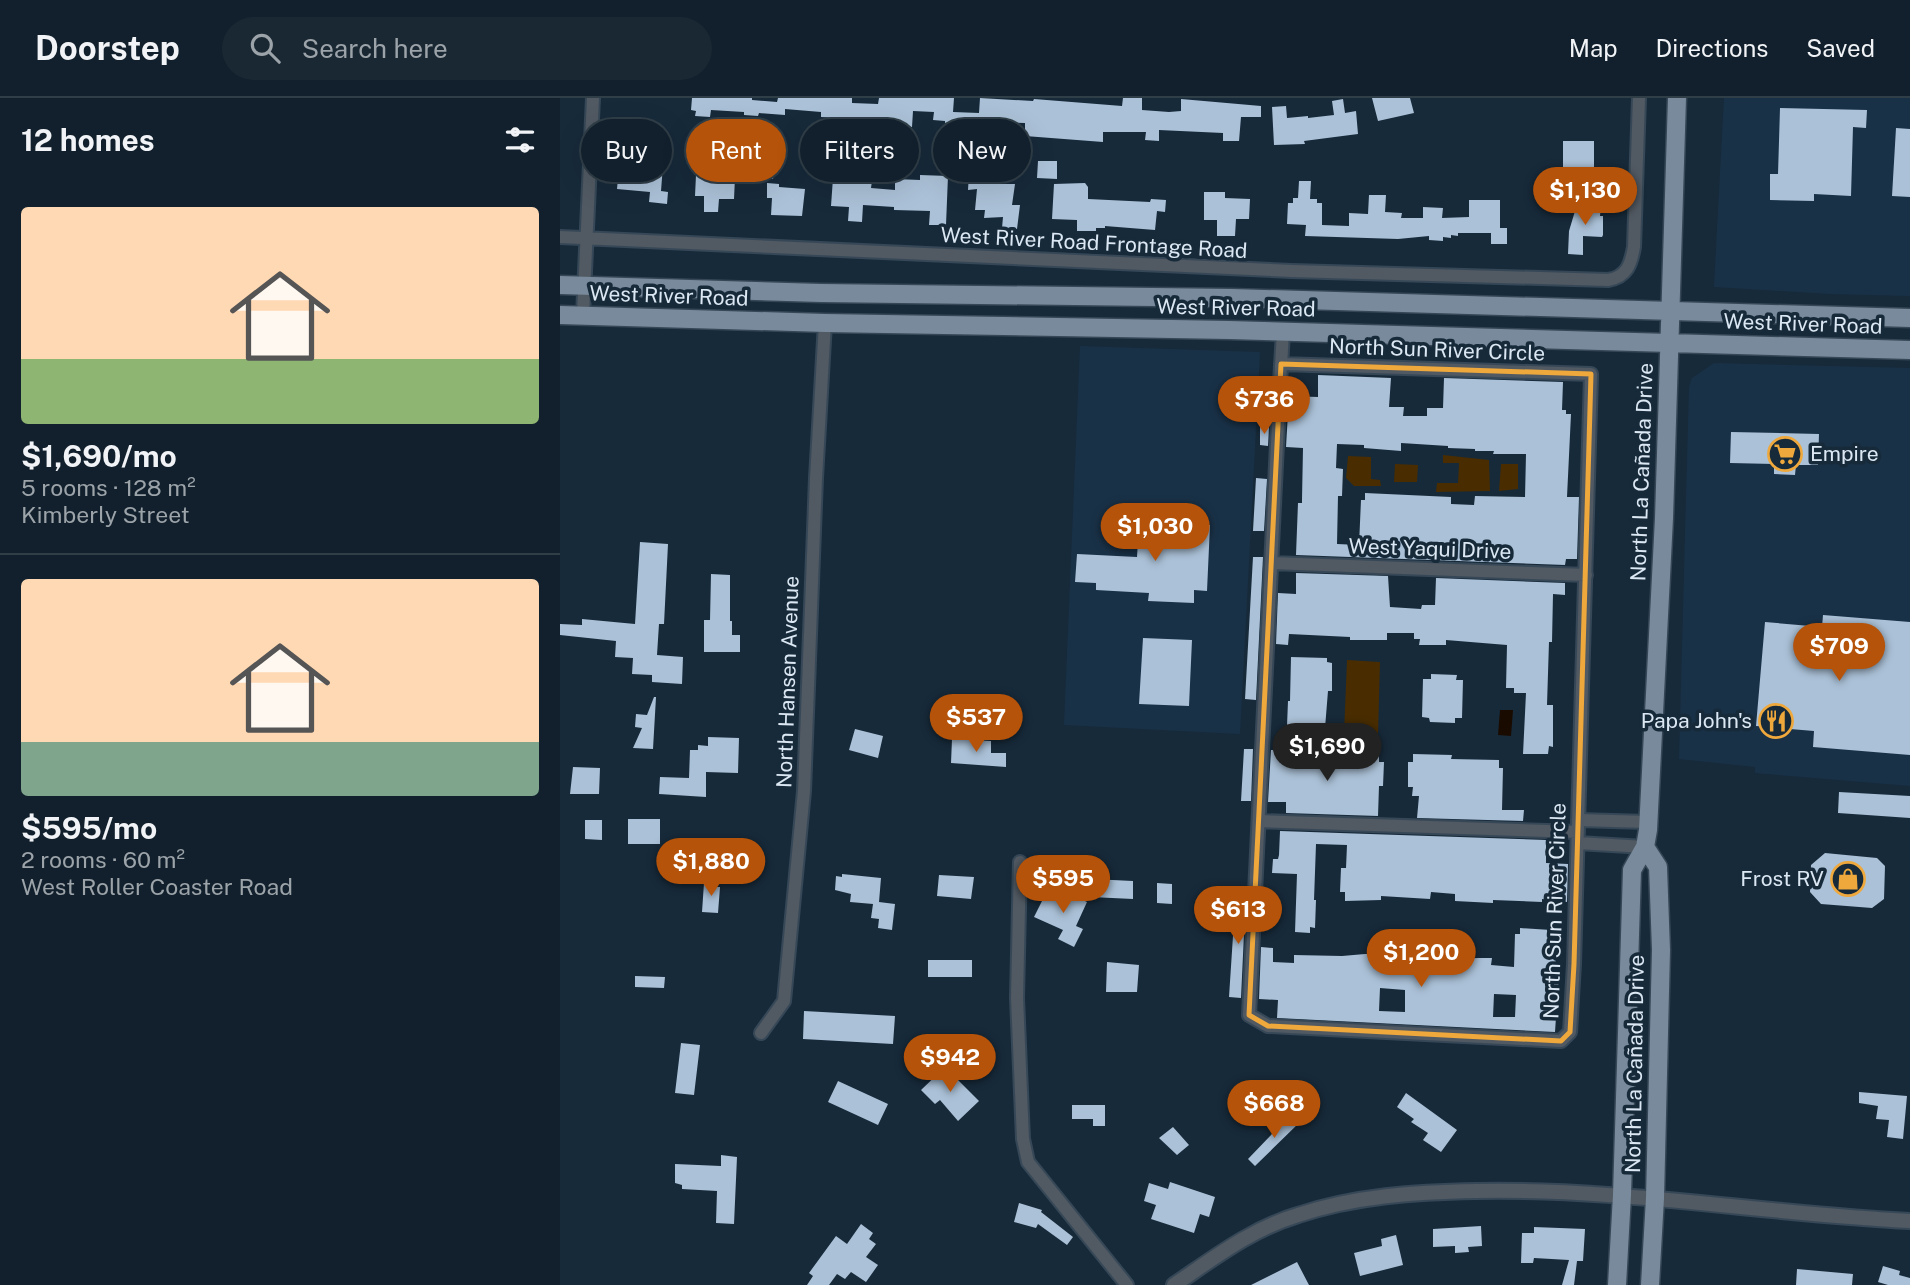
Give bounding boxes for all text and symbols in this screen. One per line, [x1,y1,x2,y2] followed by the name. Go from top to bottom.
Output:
[222,17,712,80] search box
[35,29,180,67] text: Doorstep
[246,29,284,67] icon: search
[302,33,448,64] text: Search here
[1569,34,1618,62] text: Map
[1656,34,1768,62] text: Directions
[1806,34,1875,62] text: Saved
[581,119,672,182] chip: Buy
[686,119,786,182] chip: Rent
[800,119,919,182] chip: Filters
[933,119,1031,182] chip: New
[501,121,539,159] icon: filters
[21,122,155,158] text: 12 homes
[1528,167,1642,227] pin: $1,130
[1549,176,1621,203] text: $1,130
[940,222,1248,263] street label: West River Road Frontage Road
[217,253,343,379] icon: home
[589,280,749,311] street label: West River Road
[1156,294,1316,321] street label: West River Road
[1723,308,1883,339] street label: West River Road
[1329,333,1545,366] street label: North Sun River Circle
[1625,362,1658,582] street label: North La Cañada Drive
[1223,376,1305,436] pin: $736
[1234,385,1294,412] text: $736
[1766,435,1804,473] supermarket icon: Empire
[21,438,177,474] text: $1,690/mo
[1810,441,1879,466] place label: Empire
[21,474,196,501] text: 5 rooms · 128 m²
[21,501,190,528] text: Kimberly Street
[1098,504,1212,563] pin: $1,030
[1117,512,1193,539] text: $1,030
[1348,533,1512,564] street label: West Yaqui Drive
[771,575,804,789] street label: North Hansen Avenue
[1798,624,1880,683] pin: $709
[217,625,343,751] icon: home
[1809,632,1869,659] text: $709
[935,694,1017,754] pin: $537
[1757,702,1795,740] restaurant icon: Papa John's
[946,703,1006,730] text: $537
[1641,708,1752,733] place label: Papa John's
[1270,724,1384,783] pin: $1,690
[1289,732,1365,759] text: $1,690
[1538,803,1571,1019] street label: North Sun River Circle
[21,810,157,846] text: $595/mo
[654,838,768,898] pin: $1,880
[21,846,185,873] text: 2 rooms · 60 m²
[672,847,750,874] text: $1,880
[1022,856,1104,915] pin: $595
[1829,860,1867,898] shop icon: Frost RV
[1032,864,1094,891] text: $595
[1740,866,1824,891] place label: Frost RV
[21,873,293,900] text: West Roller Coaster Road
[1197,886,1279,946] pin: $613
[1210,895,1266,922] text: $613
[1364,930,1478,989] pin: $1,200
[1383,938,1459,965] text: $1,200
[1620,955,1649,1173] street label: North La Cañada Drive
[909,1034,991,1094] pin: $942
[920,1043,980,1070] text: $942
[1233,1080,1315,1140] pin: $668
[1243,1089,1305,1116] text: $668

